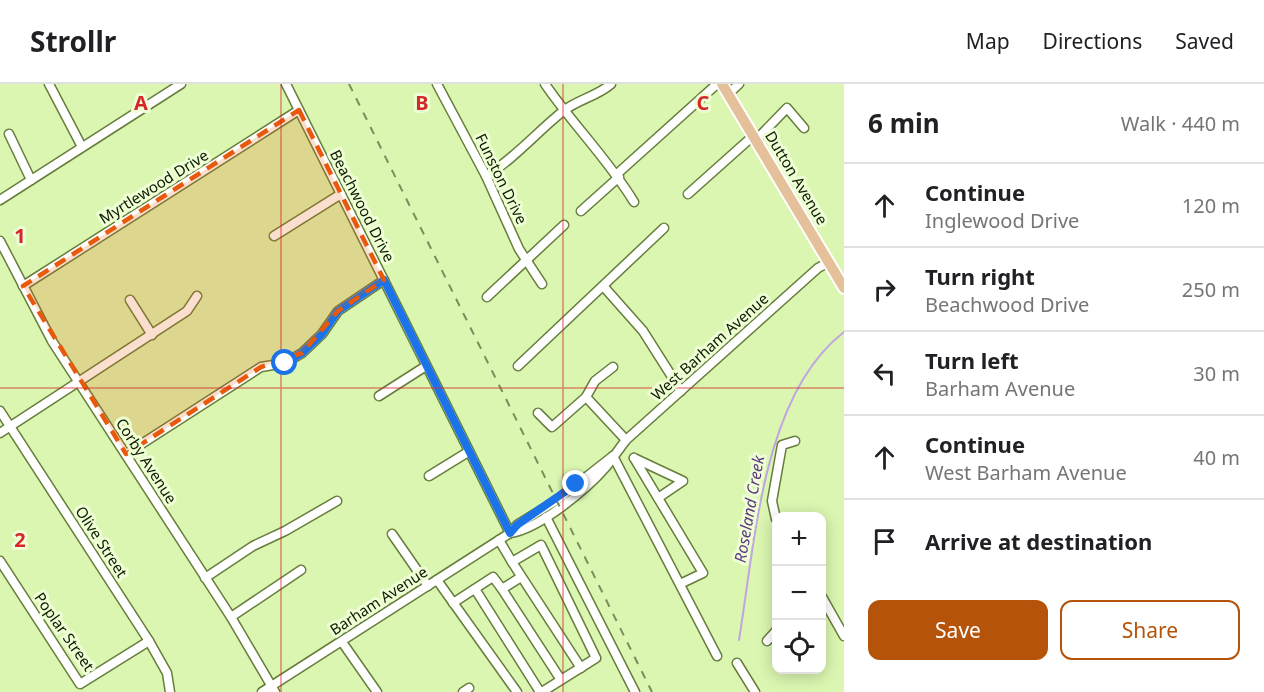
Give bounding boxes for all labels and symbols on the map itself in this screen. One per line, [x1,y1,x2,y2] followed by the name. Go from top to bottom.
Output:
[134,89,148,116] text: A
[415,89,429,116] text: B
[697,89,710,116] text: C
[761,127,833,228] street label: Dutton Avenue
[471,130,532,227] street label: Funston Drive
[95,145,212,228] street label: Myrtlewood Drive
[326,146,400,265] street label: Beachwood Drive
[14,222,26,249] text: 1
[646,288,772,404] street label: West Barham Avenue
[271,349,297,375] route start
[112,414,182,507] street label: Corby Avenue
[729,453,769,564] water label: Roseland Creek
[562,470,588,496] route end
[71,502,133,581] street label: Olive Street
[14,526,26,553] text: 2
[326,561,431,639] street label: Barham Avenue
[30,588,100,675] street label: Poplar Street

